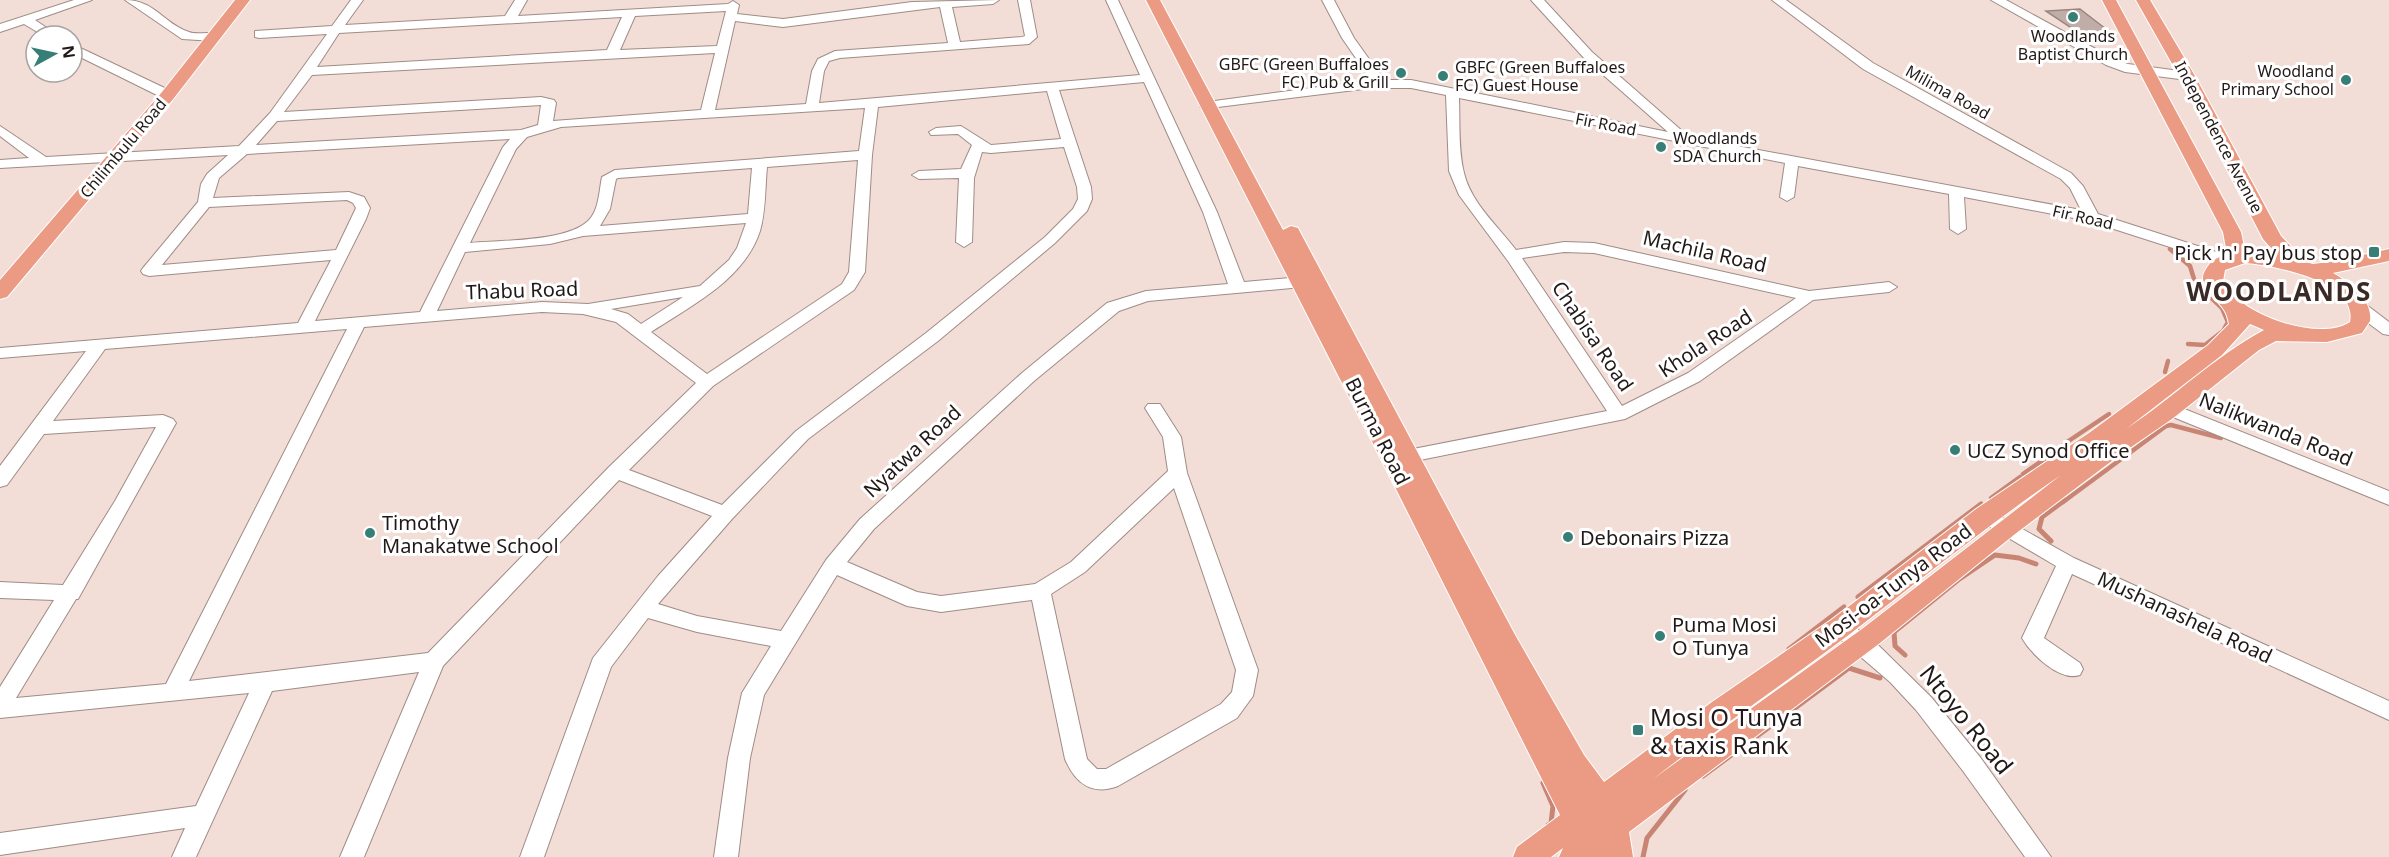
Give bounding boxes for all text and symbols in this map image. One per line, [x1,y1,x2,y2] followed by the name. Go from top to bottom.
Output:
[2066,10,2080,24] marker: Woodlands Baptist Church
[24,24,84,84] north arrow
[2018,25,2128,65] place label: Woodlands Baptist Church
[57,44,81,60] text: N
[1219,53,1389,93] place label: GBFC (Green Buffaloes FC) Pub & Grill
[1455,56,1625,96] place label: GBFC (Green Buffaloes FC) Guest House
[2170,57,2268,217] street label: Independence Avenue
[1902,60,1994,124] street label: Milima Road
[2221,60,2334,100] place label: Woodland Primary School
[1394,66,1408,80] marker: GBFC (Green Buffaloes FC) Pub & Grill
[1436,69,1450,83] marker: GBFC (Green Buffaloes FC) Guest House
[2339,73,2353,87] marker: Woodland Primary School
[75,94,171,202] street label: Chilimbulu Road
[1574,107,1638,141] street label: Fir Road
[1673,127,1761,167] place label: Woodlands SDA Church
[1654,140,1668,154] marker: Woodlands SDA Church
[2050,199,2116,235] street label: Fir Road
[1641,224,1769,278] street label: Machila Road
[2174,239,2362,266] place label: Pick 'n' Pay bus stop
[2367,245,2381,259] marker: Pick 'n' Pay bus stop
[2186,273,2372,309] district label: WOODLANDS
[465,275,579,305] street label: Thabu Road
[1546,275,1640,397] street label: Chabisa Road
[1653,303,1757,383] street label: Khola Road
[1339,373,1417,489] street label: Burma Road
[2195,386,2357,472] street label: Nalikwanda Road
[857,399,967,503] street label: Nyatwa Road
[1967,437,2129,464] place label: UCZ Synod Office
[1948,443,1962,457] marker: UCZ Synod Office
[382,509,559,559] place label: Timothy Manakatwe School
[1809,517,1977,653] street label: Mosi-oa-Tunya Road
[1580,524,1729,551] place label: Debonairs Pizza
[363,526,377,540] marker: Timothy Manakatwe School
[1561,530,1575,544] marker: Debonairs Pizza
[2093,565,2277,669] street label: Mushanashela Road
[1672,611,1777,661] place label: Puma Mosi O Tunya
[1653,629,1667,643] marker: Puma Mosi O Tunya
[1913,657,2021,781] street label: Ntoyo Road
[1650,700,1803,761] place label: Mosi O Tunya & taxis Rank
[1631,723,1645,737] marker: Mosi O Tunya & taxis Rank

